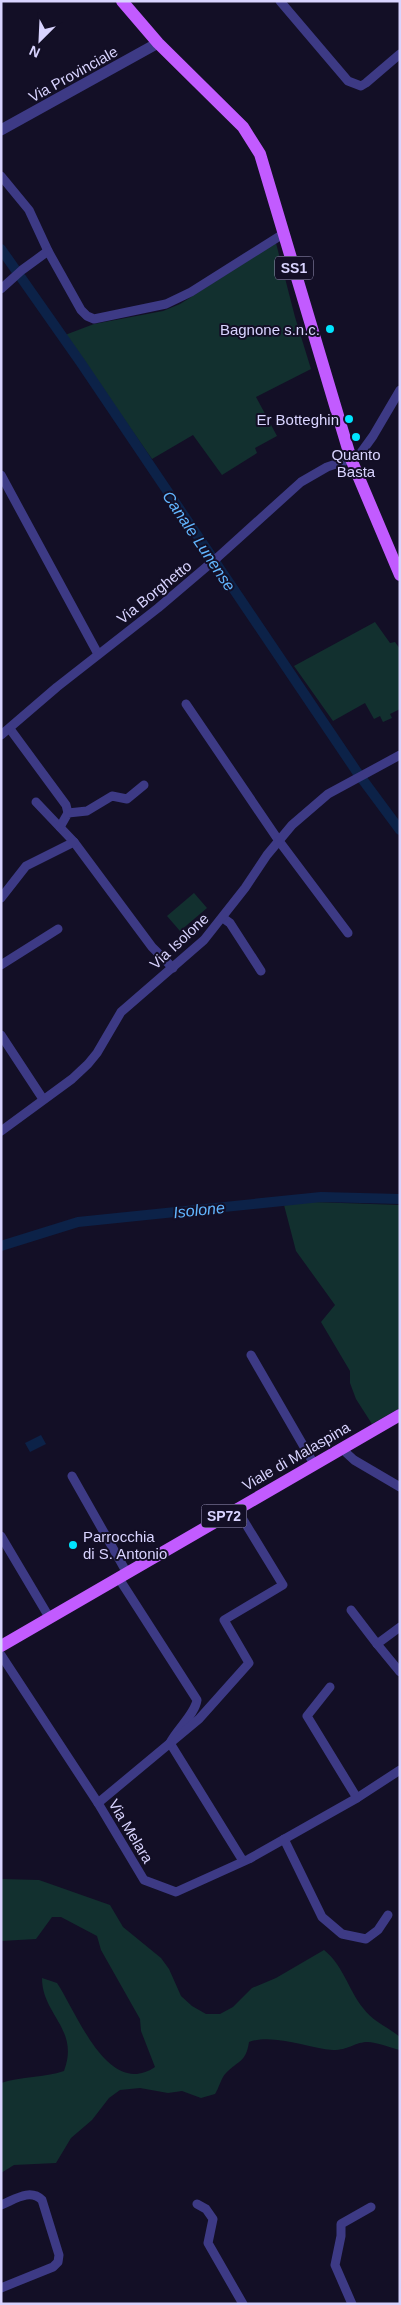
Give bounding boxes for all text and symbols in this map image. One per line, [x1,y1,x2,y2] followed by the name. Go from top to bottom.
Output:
[15,15,65,65] north arrow
[26,43,120,105] street label: Via Provinciale
[27,43,43,61] text: N
[275,256,313,280] road number: SS1
[220,321,320,338] place label: Bagnone s.n.c.
[324,323,336,335] marker: Bagnone s.n.c.
[256,411,339,428] place label: Er Botteghin
[343,413,355,425] marker: Er Botteghin
[350,431,362,443] marker: Quanto Basta
[331,446,381,480] place label: Quanto Basta
[159,488,239,594] water label: Canale Lunense
[113,557,195,627] street label: Via Borghetto
[146,910,212,972] street label: Via Isolone
[172,1199,226,1221] water label: Isolone
[239,1418,353,1494] street label: Viale di Malaspina
[202,1504,246,1528] road number: SP72
[83,1528,167,1562] place label: Parrocchia di S. Antonio
[67,1539,79,1551] marker: Parrocchia di S. Antonio
[105,1796,157,1867] street label: Via Melara

